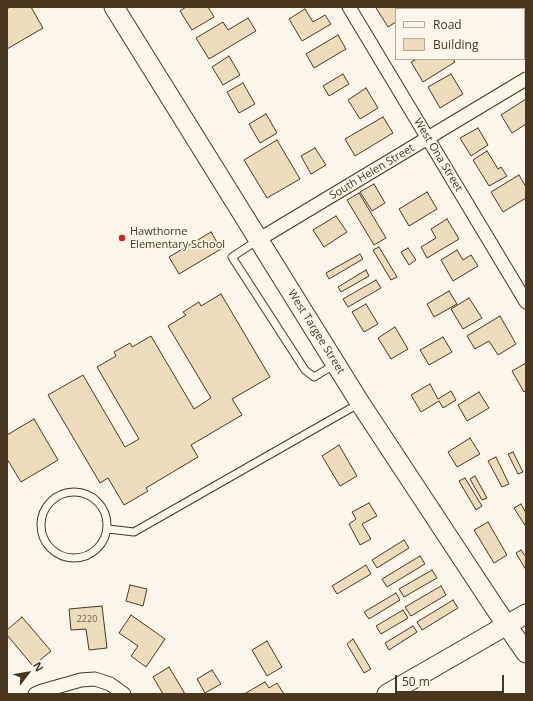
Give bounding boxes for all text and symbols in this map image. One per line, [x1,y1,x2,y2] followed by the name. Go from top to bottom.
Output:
[395,8,525,60] legend
[433,16,462,33] text: Road
[433,36,478,53] text: Building
[411,116,465,194] street label: West Ona Street
[327,141,417,203] street label: South Helen Street
[130,225,225,251] place label: Hawthorne Elementary School
[117,233,127,243] marker: Hawthorne Elementary School
[285,287,347,377] street label: West Targee Street
[77,614,97,624] house number: 2220
[8,653,48,693] north arrow
[30,659,47,674] text: N
[397,667,506,693] scale bar
[402,673,430,690] text: 50 m

